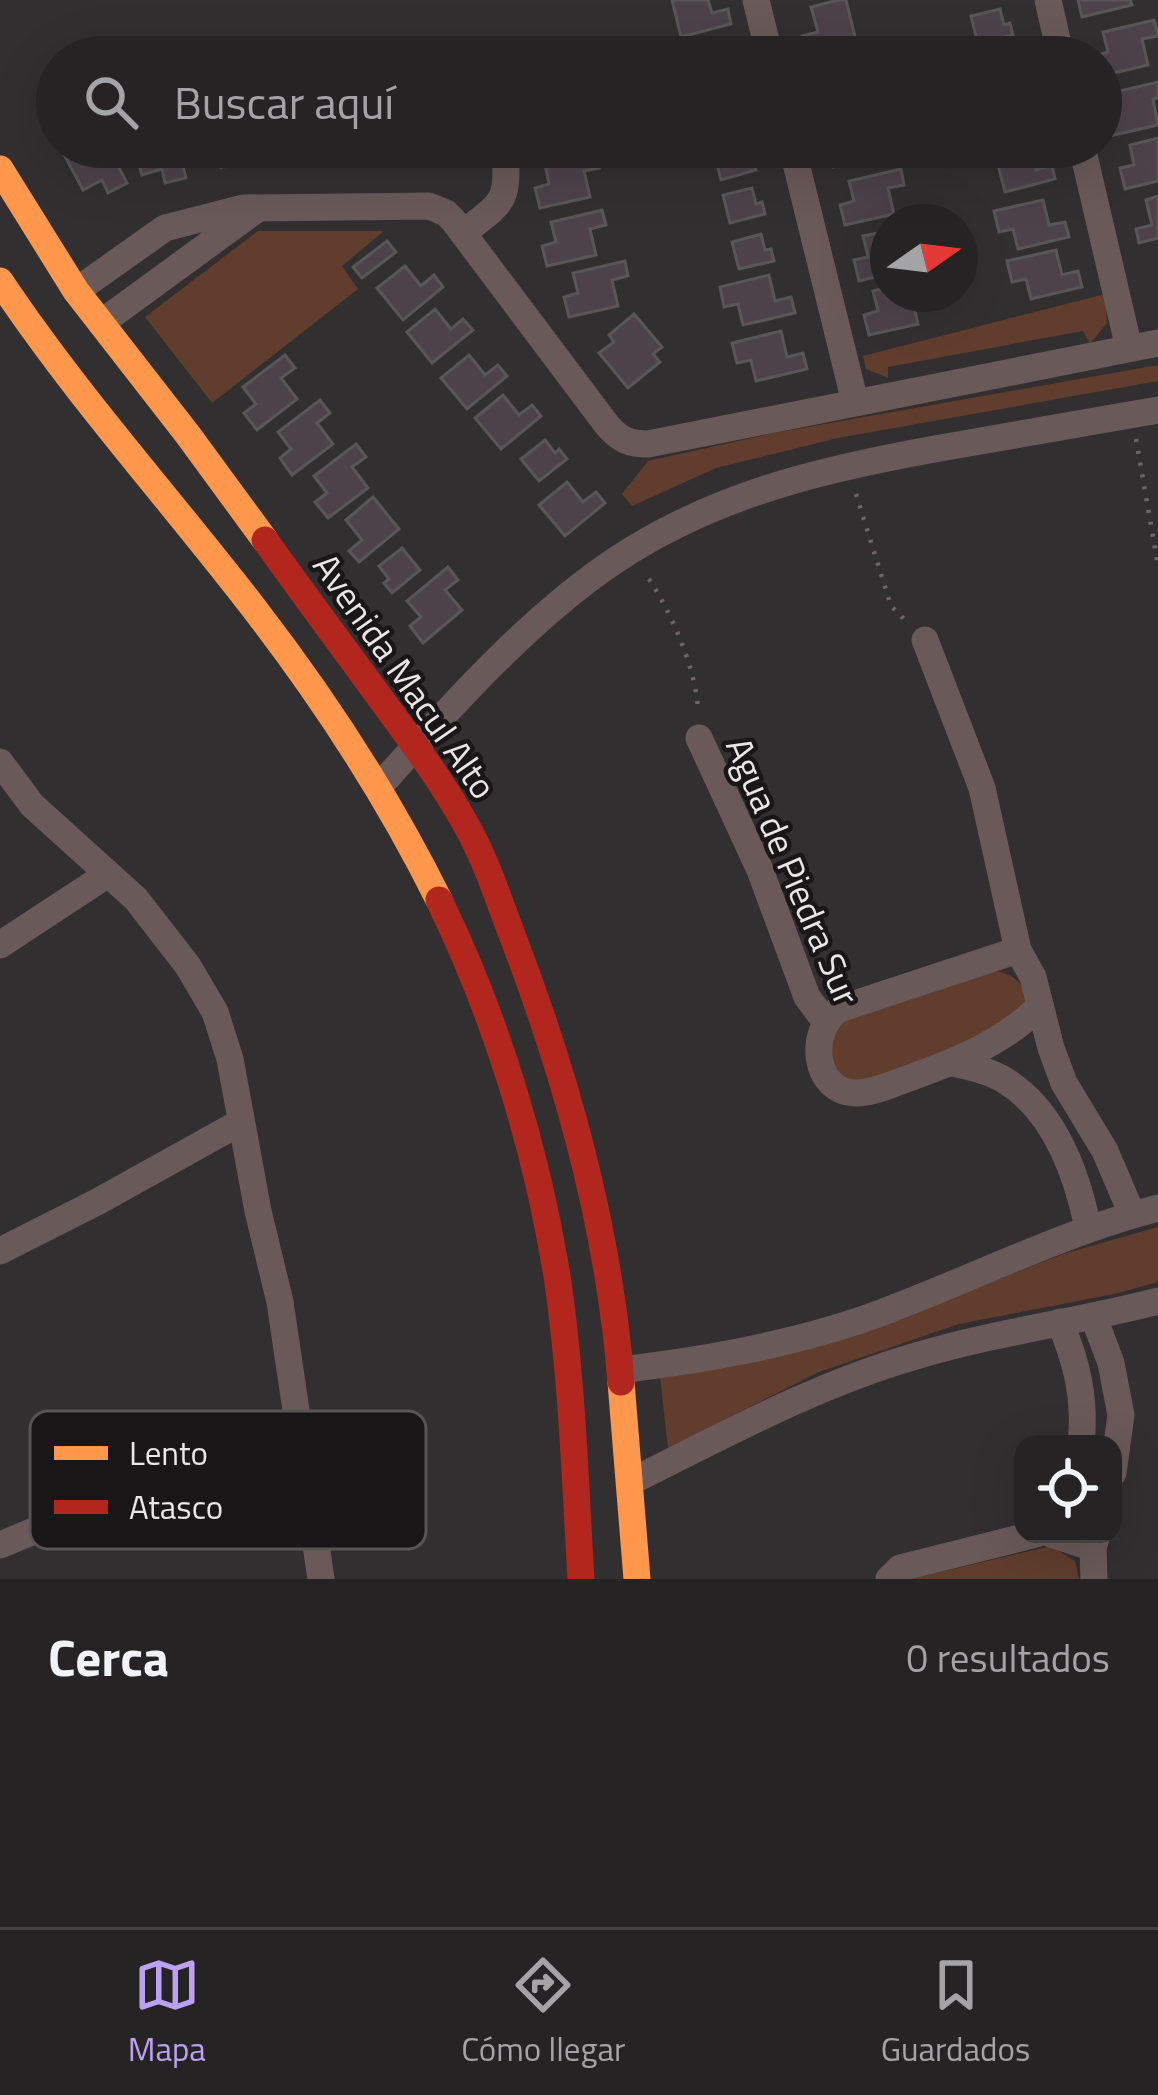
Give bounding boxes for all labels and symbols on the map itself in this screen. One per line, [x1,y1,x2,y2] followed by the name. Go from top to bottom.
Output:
[870,204,978,312] north arrow
[300,542,511,810] street label: Avenida Macul Alto
[712,729,875,1013] street label: Agua de Piedra Sur
[30,1411,426,1549] legend
[129,1428,208,1478] text: Lento
[129,1482,223,1532] text: Atasco

